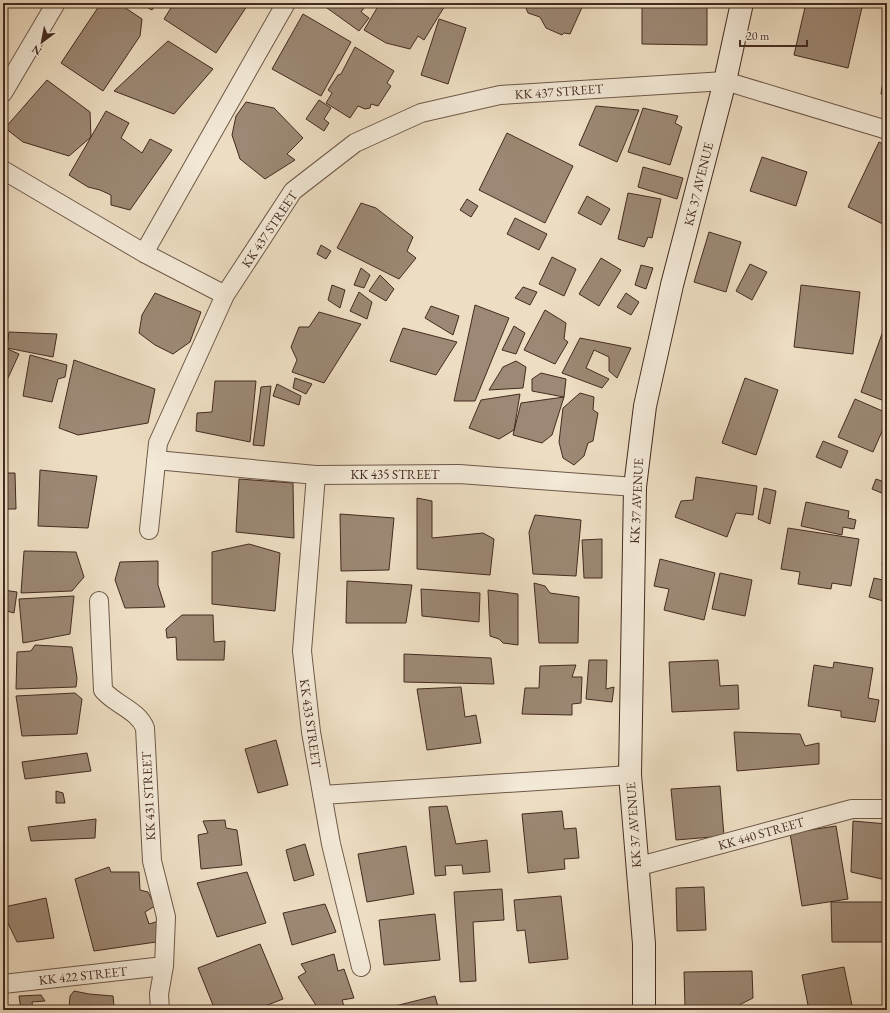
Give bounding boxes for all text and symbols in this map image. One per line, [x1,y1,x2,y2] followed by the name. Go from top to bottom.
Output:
[22,22,62,62] north arrow
[740,22,807,48] scale bar
[746,28,770,44] text: 20 m
[29,42,44,59] text: N
[514,80,604,103] street label: KK 437 STREET
[680,140,717,228] street label: KK 37 AVENUE
[237,187,302,271] street label: KK 437 STREET
[626,458,647,544] street label: KK 37 AVENUE
[350,466,440,483] street label: KK 435 STREET
[296,678,325,769] street label: KK 433 STREET
[138,751,159,841] street label: KK 431 STREET
[622,782,645,868] street label: KK 37 AVENUE
[716,813,807,854] street label: KK 440 STREET
[38,962,128,989] street label: KK 422 STREET

